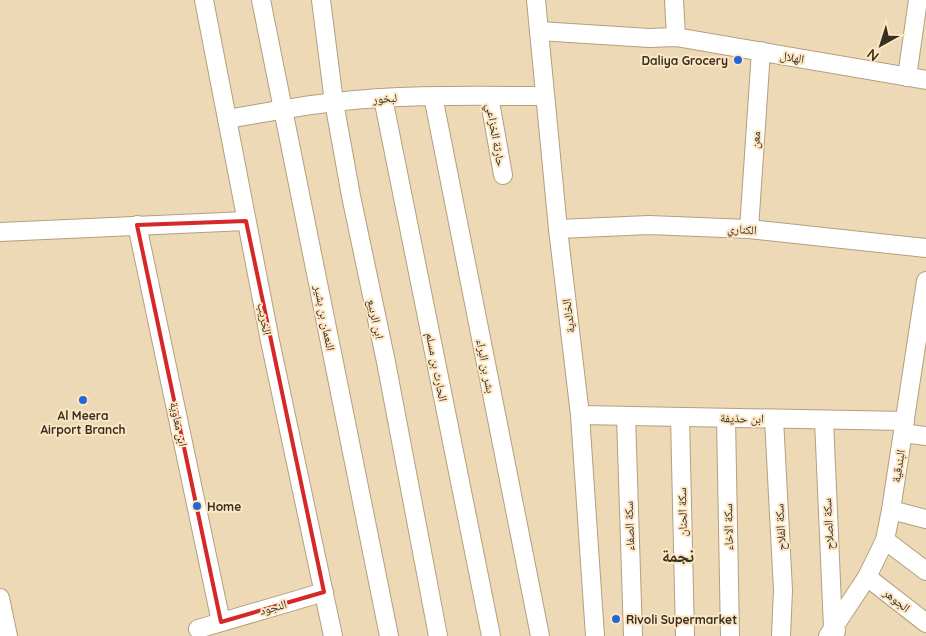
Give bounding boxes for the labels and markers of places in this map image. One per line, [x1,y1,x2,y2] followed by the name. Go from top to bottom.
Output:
[642,53,728,68] place label: Daliya Grocery
[732,54,744,66] marker: Daliya Grocery
[77,394,89,406] marker: Al Meera Airport Branch
[40,408,126,437] place label: Al Meera Airport Branch
[207,499,241,514] place label: Home
[191,500,203,512] marker: Home
[626,612,737,627] place label: Rivoli Supermarket
[610,613,622,625] marker: Rivoli Supermarket

